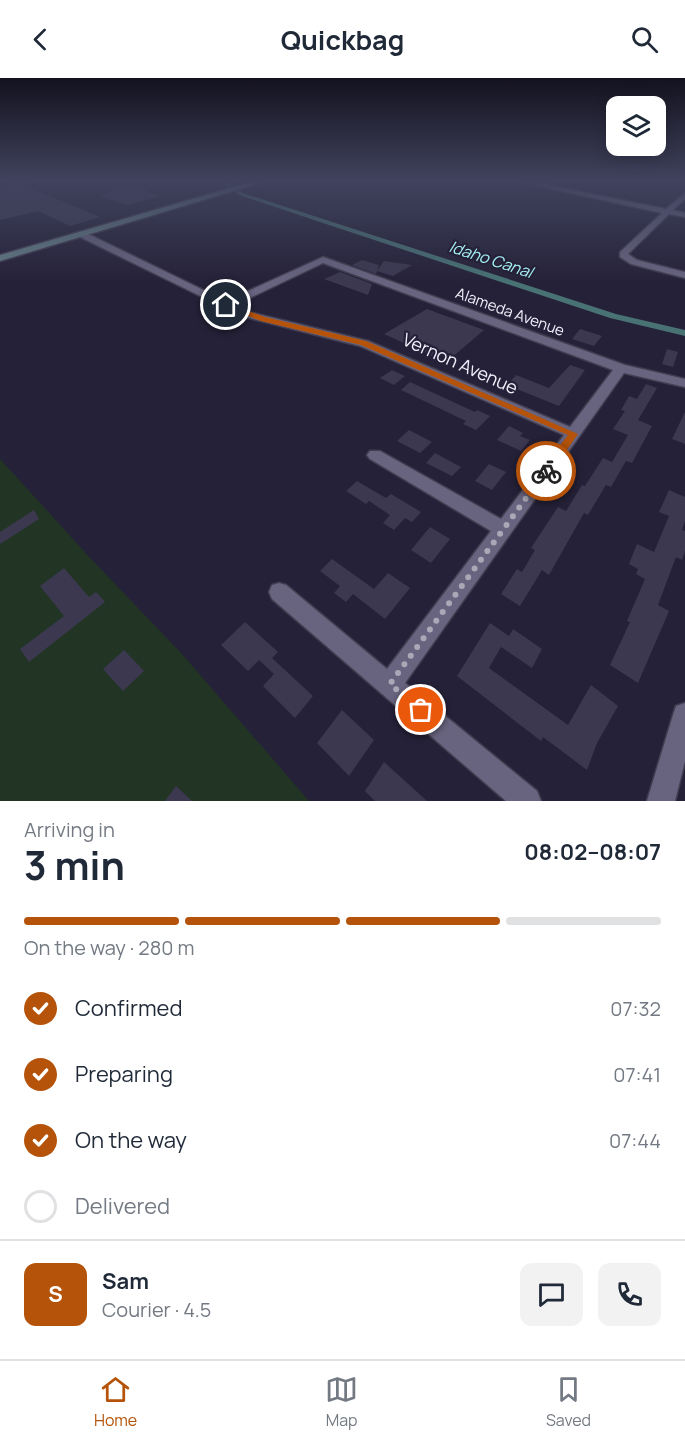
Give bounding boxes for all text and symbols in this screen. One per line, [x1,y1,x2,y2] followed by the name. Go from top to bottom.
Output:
[281,21,404,58] text: Quickbag
[24,23,57,56] icon: back
[628,23,661,56] icon: search
[606,96,666,156] map controls
[606,96,666,156] button: layers
[446,235,538,284] water label: Idaho Canal
[200,279,251,330] pin
[453,282,568,341] street label: Alameda Avenue
[209,288,242,321] icon: home
[399,327,522,399] street label: Vernon Avenue
[516,441,576,501] courier
[530,455,563,488] icon: bike
[395,684,446,735] pin
[404,693,437,726] icon: bag
[24,816,115,843] text: Arriving in
[524,837,661,867] text: 08:02–08:07
[24,838,125,892] text: 3 min
[24,934,194,961] text: On the way · 280 m
[24,992,57,1025] icon: check
[75,993,183,1023] text: Confirmed
[610,995,661,1022] text: 07:32
[24,1058,57,1091] icon: check
[75,1059,173,1089] text: Preparing
[613,1061,661,1088] text: 07:41
[24,1124,57,1157] icon: check
[75,1125,187,1155] text: On the way
[609,1127,661,1154] text: 07:44
[75,1191,170,1221] text: Delivered
[520,1263,583,1326] button: chat
[598,1263,661,1326] button: phone
[102,1266,149,1296] text: Sam
[48,1279,63,1309] text: S
[102,1296,211,1323] text: Courier · 4.5
[94,1373,137,1431] tab: Home
[325,1373,358,1431] tab: Map
[546,1373,591,1431] tab: Saved

